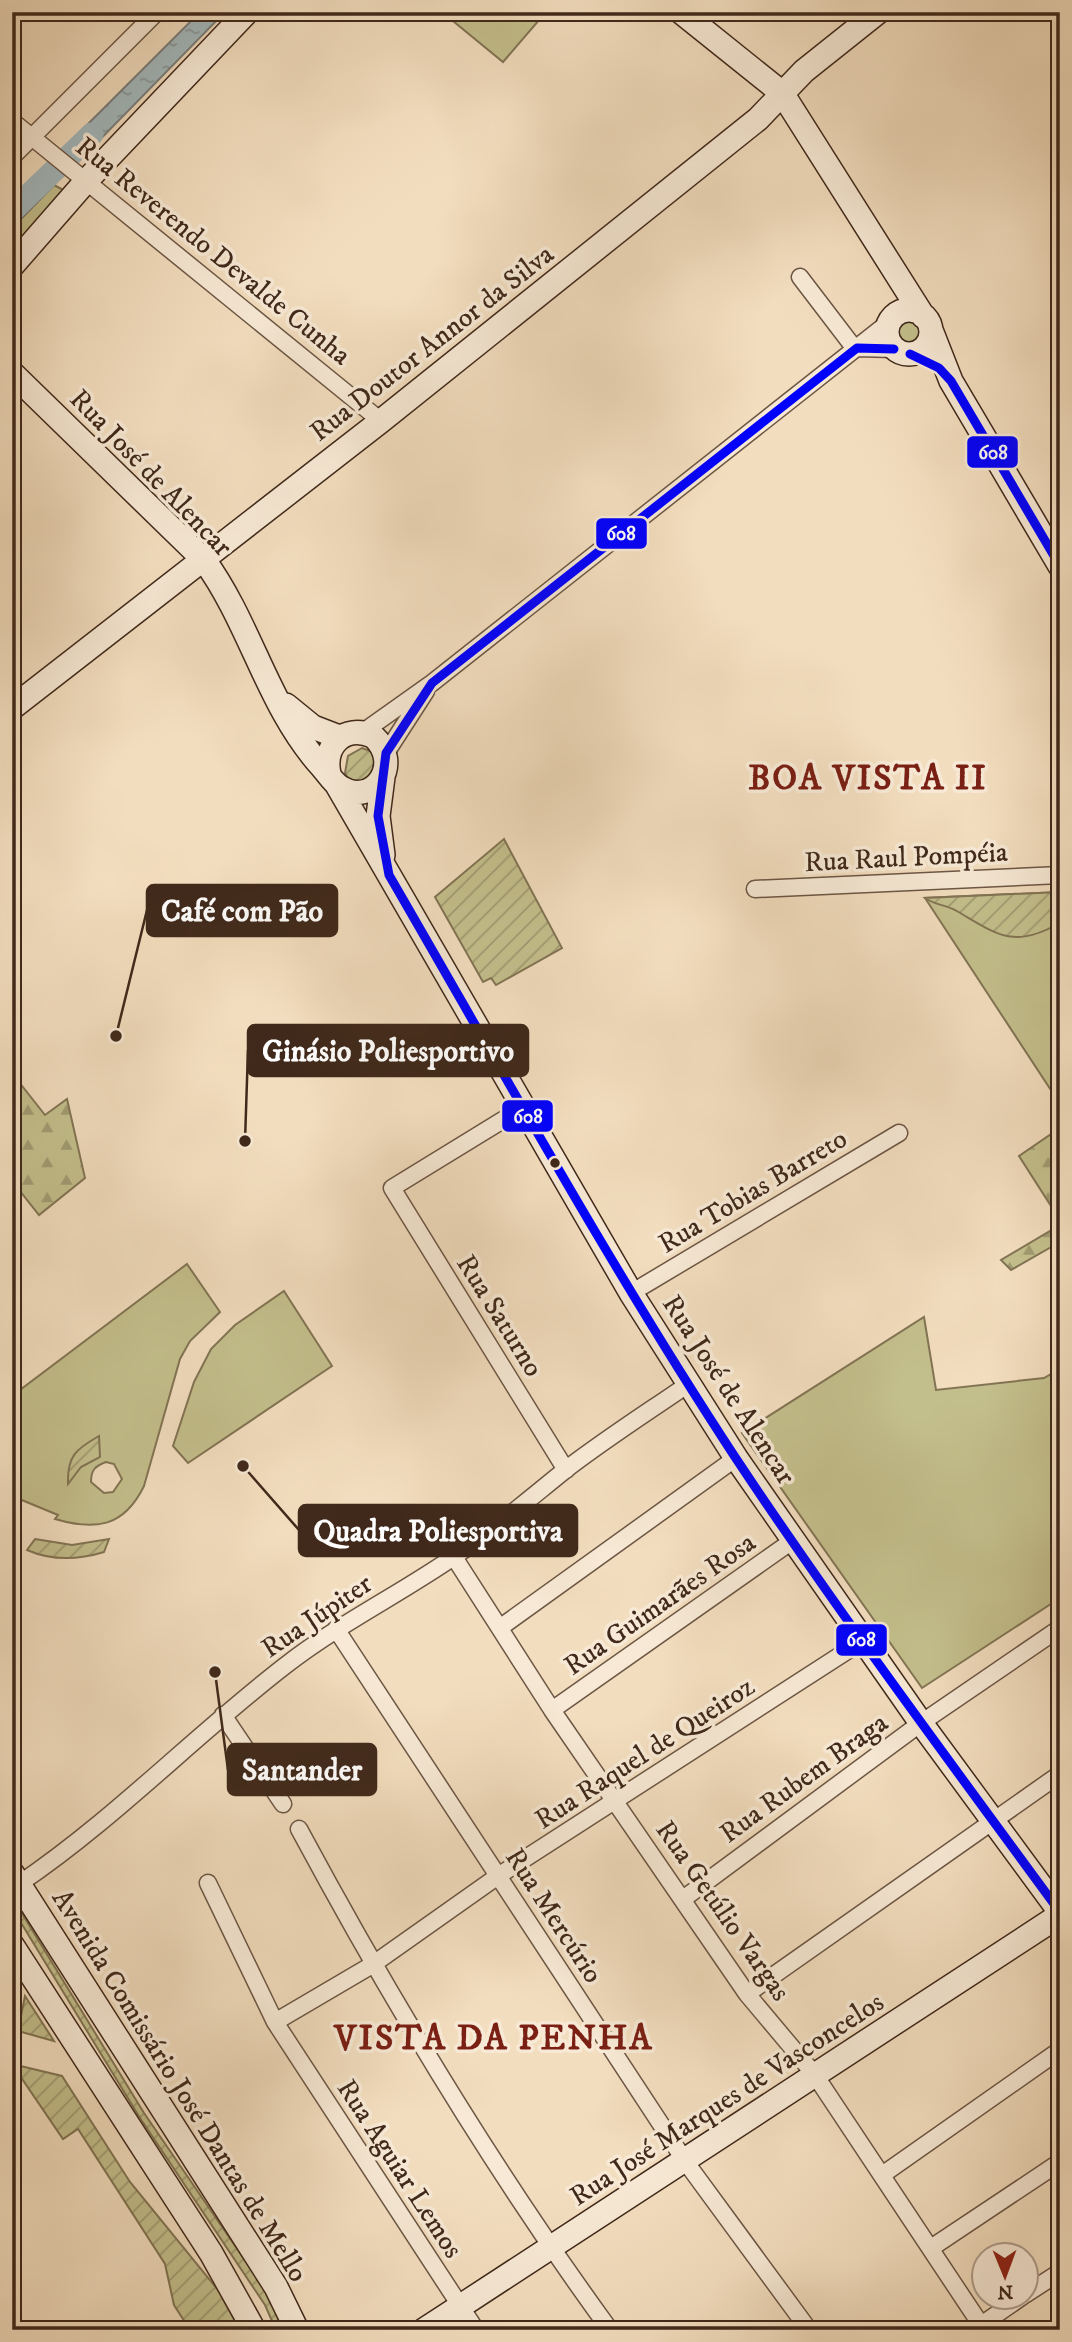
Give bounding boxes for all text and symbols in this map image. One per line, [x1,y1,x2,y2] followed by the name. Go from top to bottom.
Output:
[68,129,358,373] street label: Rua Reverendo Devalde Cunha
[303,237,561,449] street label: Rua Doutor Annor da Silva
[62,382,240,565] street label: Rua José de Alencar
[966,435,1019,469] line badge: 608
[978,442,1008,465] text: 608
[595,517,648,550] line badge: 608
[606,523,636,546] text: 608
[748,757,988,801] district label: BOA VISTA II
[803,835,1009,880] street label: Rua Raul Pompéia
[147,885,337,936] callout: Café com Pão
[161,894,323,931] text: Café com Pão
[248,1025,528,1076] callout: Ginásio Poliesportivo
[262,1034,514,1071] text: Ginásio Poliesportivo
[501,1099,554,1133] line badge: 608
[513,1106,543,1129] text: 608
[652,1121,854,1261] street label: Rua Tobias Barreto
[548,1156,562,1170] unlabelled marker
[448,1248,551,1383] street label: Rua Saturno
[654,1288,803,1492] street label: Rua José de Alencar
[299,1505,577,1556] callout: Quadra Poliesportiva
[313,1514,564,1551] text: Quadra Poliesportiva
[557,1525,763,1683] street label: Rua Guimarães Rosa
[255,1566,379,1666] street label: Rua Júpiter
[835,1623,888,1657] line badge: 608
[846,1629,876,1652] text: 608
[528,1669,761,1837] street label: Rua Raquel de Queiroz
[713,1705,895,1851] street label: Rua Rubem Braga
[228,1744,376,1795] callout: Santander
[242,1753,363,1790] text: Santander
[648,1814,798,2008] street label: Rua Getúlio Vargas
[497,1842,610,1990] street label: Rua Mercúrio
[44,1883,316,2289] street label: Avenida Comissário José Dantas de Mello
[563,1985,890,2214] street label: Rua José Marques de Vasconcelos
[332,2017,654,2061] district label: VISTA DA PENHA
[329,2073,471,2265] street label: Rua Aguiar Lemos
[970,2240,1040,2310] north arrow
[997,2280,1013,2303] text: N

